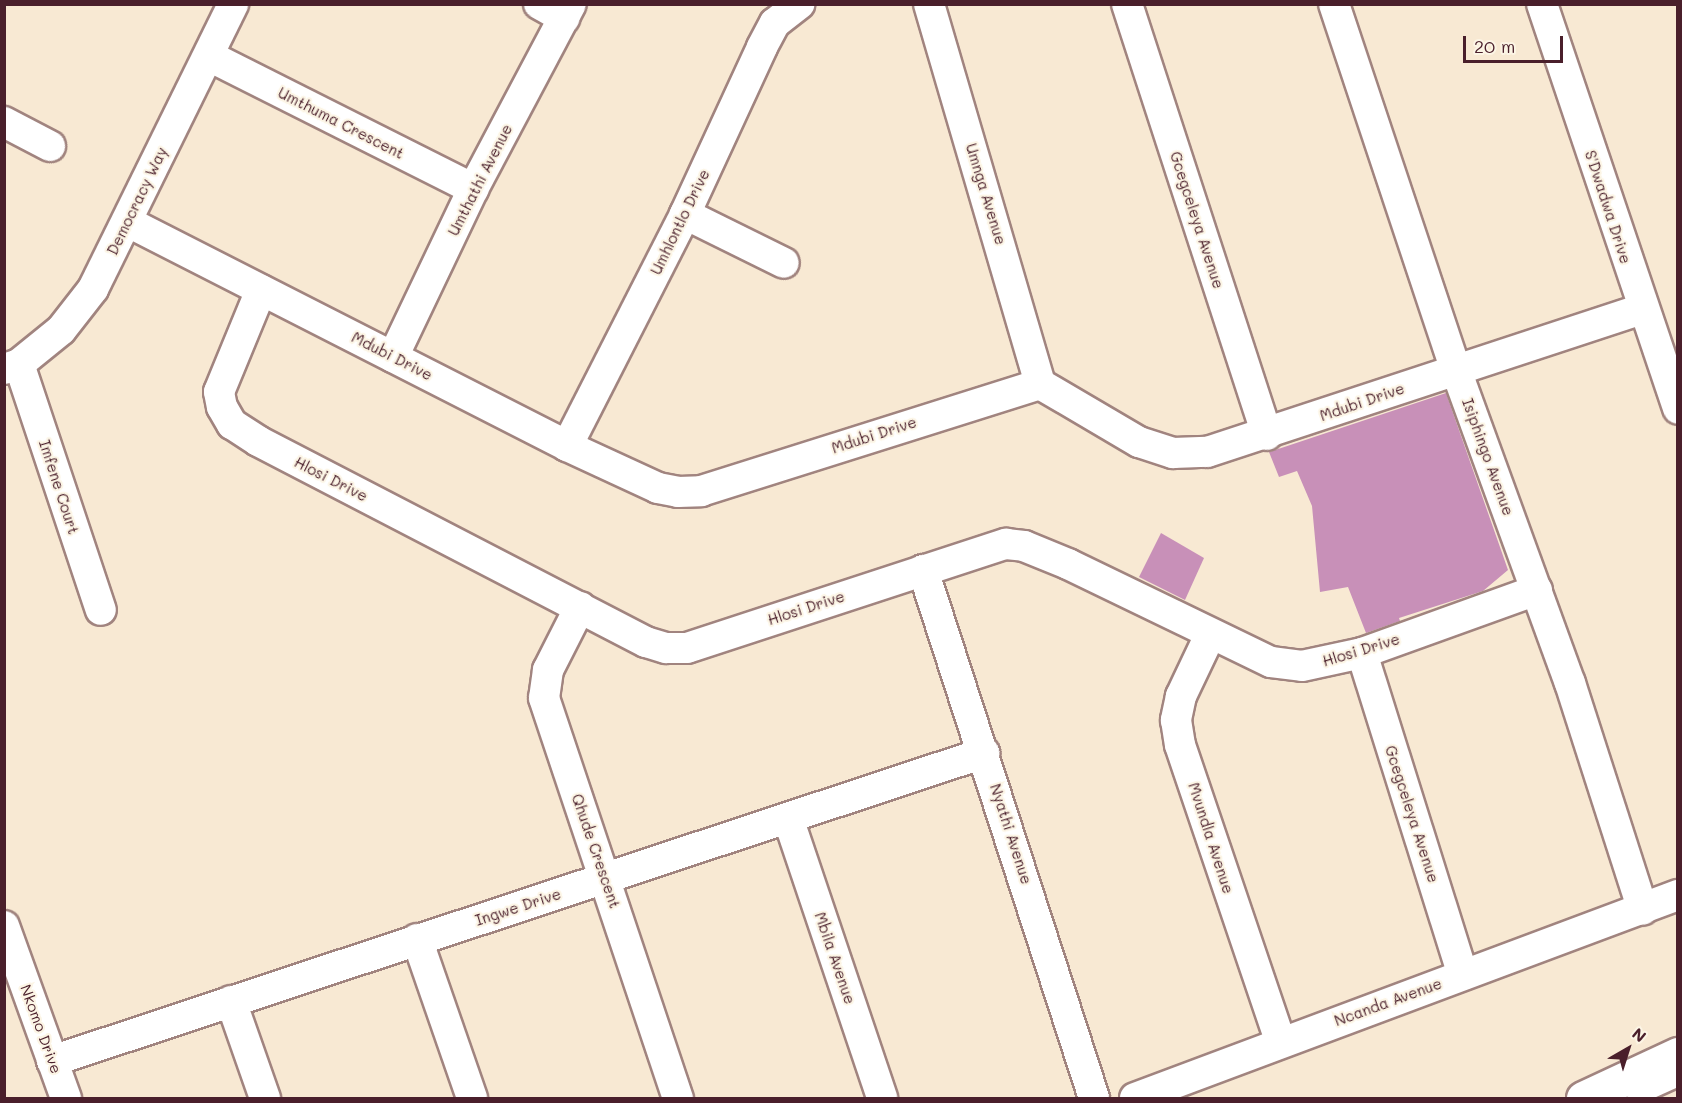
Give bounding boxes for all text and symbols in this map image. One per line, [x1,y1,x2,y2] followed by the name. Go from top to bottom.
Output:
[1466,24,1566,62] scale bar
[1474,34,1515,58] text: 20 m
[275,83,407,163] street label: Umthuma Crescent
[444,121,516,239] street label: Umthathi Avenue
[962,141,1010,247] street label: Umnga Avenue
[103,144,171,258] street label: Democracy Way
[1581,148,1635,266] street label: S'Dwadwa Drive
[1166,149,1228,291] street label: Gcegceleya Avenue
[647,166,713,278] street label: Umhlontlo Drive
[349,328,435,384] street label: Mdubi Drive
[1317,379,1407,425] street label: Mdubi Drive
[1458,396,1518,518] street label: Isiphingo Avenue
[829,413,919,457] street label: Mdubi Drive
[35,438,83,536] street label: Imfene Court
[291,453,371,505] street label: Hlosi Drive
[765,587,847,629] street label: Hlosi Drive
[1320,630,1402,670] street label: Hlosi Drive
[1381,743,1443,885] street label: Gcegceleya Avenue
[1185,780,1237,896] street label: Mvundla Avenue
[986,781,1036,887] street label: Nyathi Avenue
[568,791,624,911] street label: Qhude Crescent
[473,885,563,929] street label: Ingwe Drive
[811,910,859,1006] street label: Mbila Avenue
[1332,974,1444,1030] street label: Ncanda Avenue
[17,982,65,1076] street label: Nkomo Drive
[1598,1019,1658,1079] north arrow
[1628,1023,1651,1047] text: N

